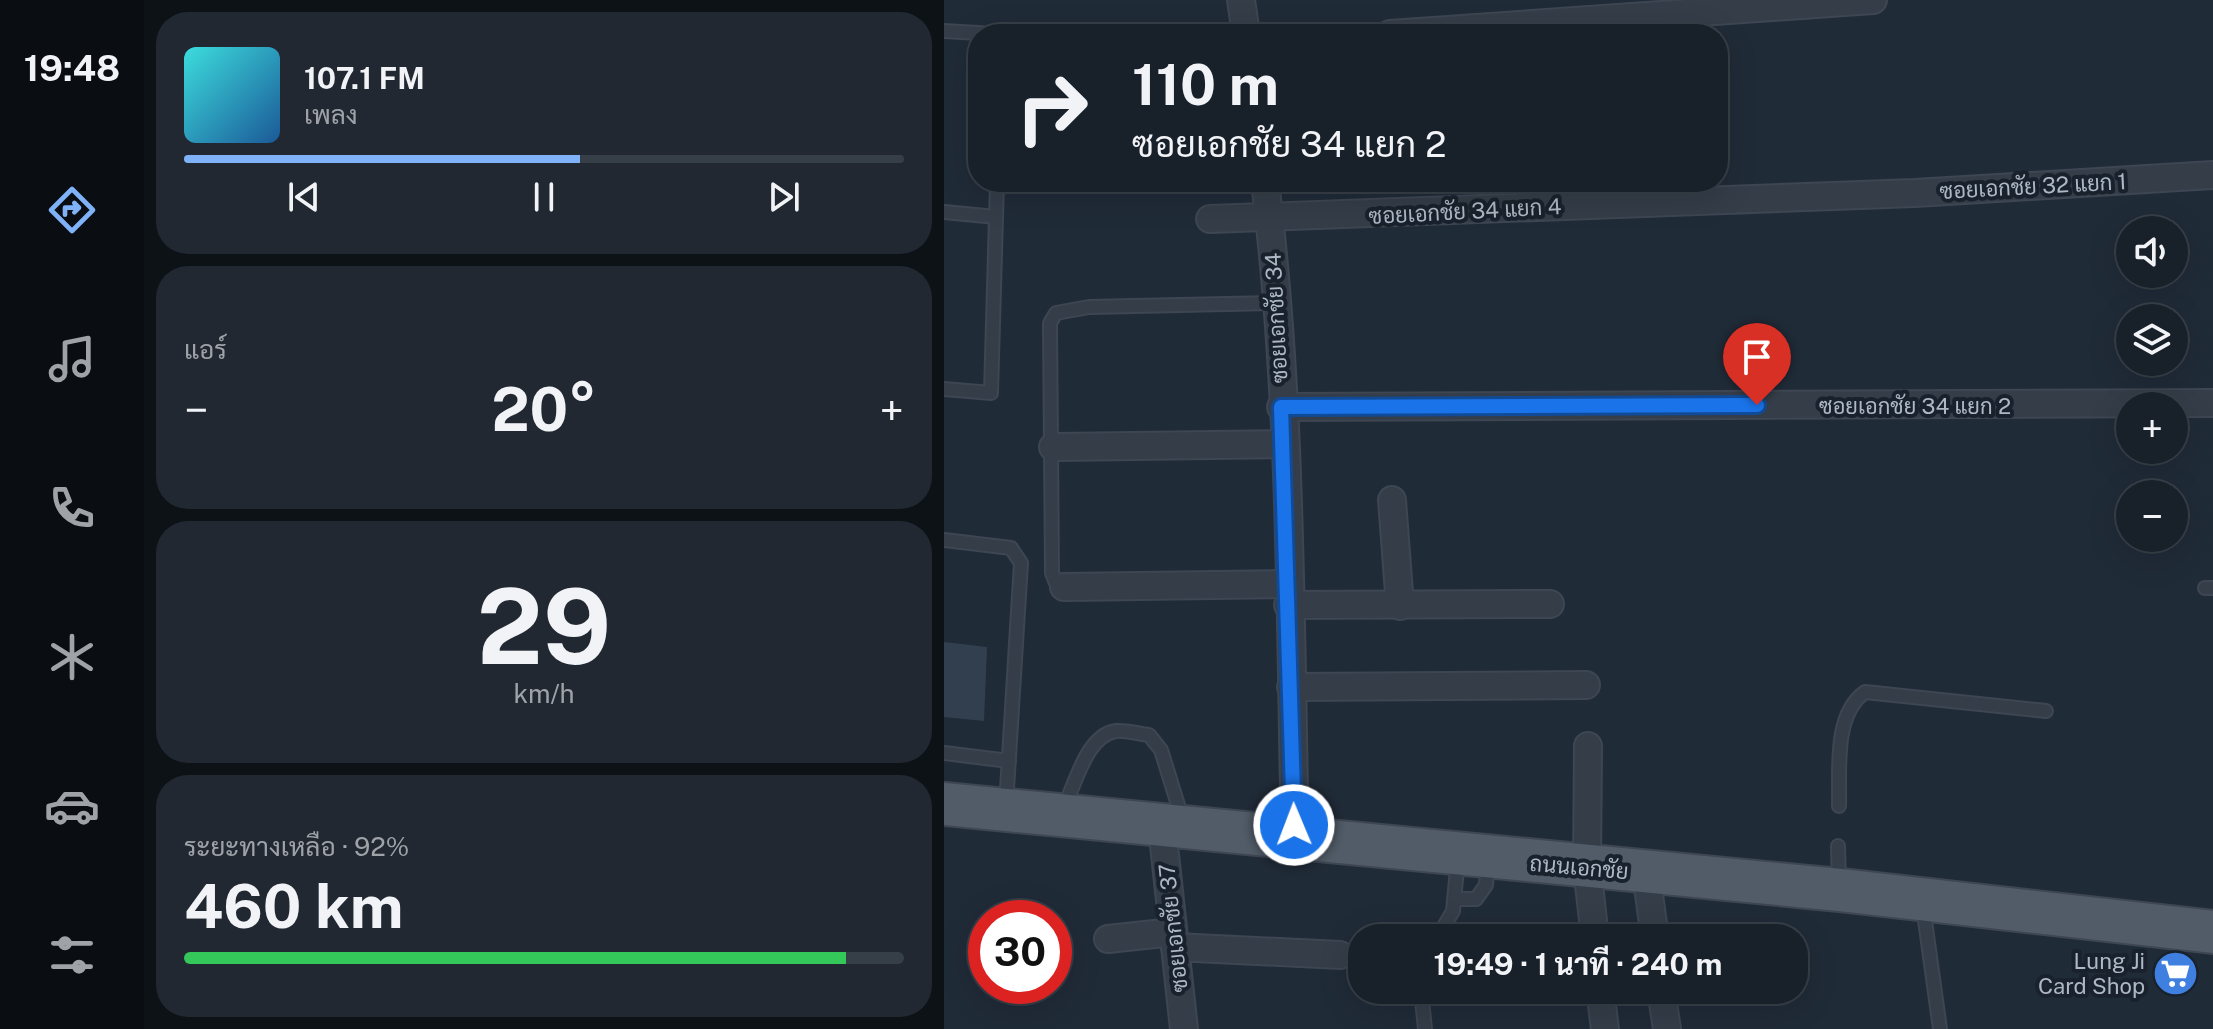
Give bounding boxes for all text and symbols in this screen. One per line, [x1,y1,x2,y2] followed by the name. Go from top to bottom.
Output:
[24,47,120,89] text: 19:48
[1132,52,1279,118] text: 110 m
[1000,56,1104,160] icon: right
[304,60,425,96] text: 107.1 FM
[304,99,358,130] text: เพลง
[1132,123,1446,165] text: ซอยเอกชัย 34 แยก 2
[1939,168,2127,204] street label: ซอยเอกชัย 32 แยก 1
[282,175,326,219] icon: previous
[522,175,566,219] icon: pause
[762,175,806,219] icon: next
[44,182,100,238] icon: directions
[1368,193,1562,229] street label: ซอยเอกชัย 34 แยก 4
[2116,216,2188,552] map controls
[2116,216,2188,288] button: sound
[1260,252,1292,384] street label: ซอยเอกชัย 34
[2116,304,2188,376] button: layers
[1723,323,1791,405] pin
[44,331,100,387] icon: music
[184,334,227,365] text: แอร์
[1735,335,1779,379] icon: arrive
[491,374,597,445] text: 20°
[184,384,208,436] text: −
[880,384,904,436] text: +
[2116,392,2188,464] button: +
[1819,393,2011,419] street label: ซอยเอกชัย 34 แยก 2
[44,480,100,536] icon: phone
[2116,480,2188,552] button: −
[477,565,611,687] text: 29
[44,629,100,685] icon: climate
[513,678,575,709] text: km/h
[44,778,100,834] icon: car
[1252,783,1336,867] position arrow
[184,831,409,862] text: ระยะทางเหลือ · 92%
[1528,850,1630,884] street label: ถนนเอกชัย
[1153,862,1193,994] street label: ซอยเอกชัย 37
[184,871,404,942] text: 460 km
[968,900,1072,1004] speed limit sign: 30
[44,927,100,983] icon: filters
[1434,946,1722,982] text: 19:49 · 1 นาที · 240 m
[2038,948,2145,999] place label: Lung Ji Card Shop
[2152,950,2200,998] supermarket icon: Lung Ji Card Shop

